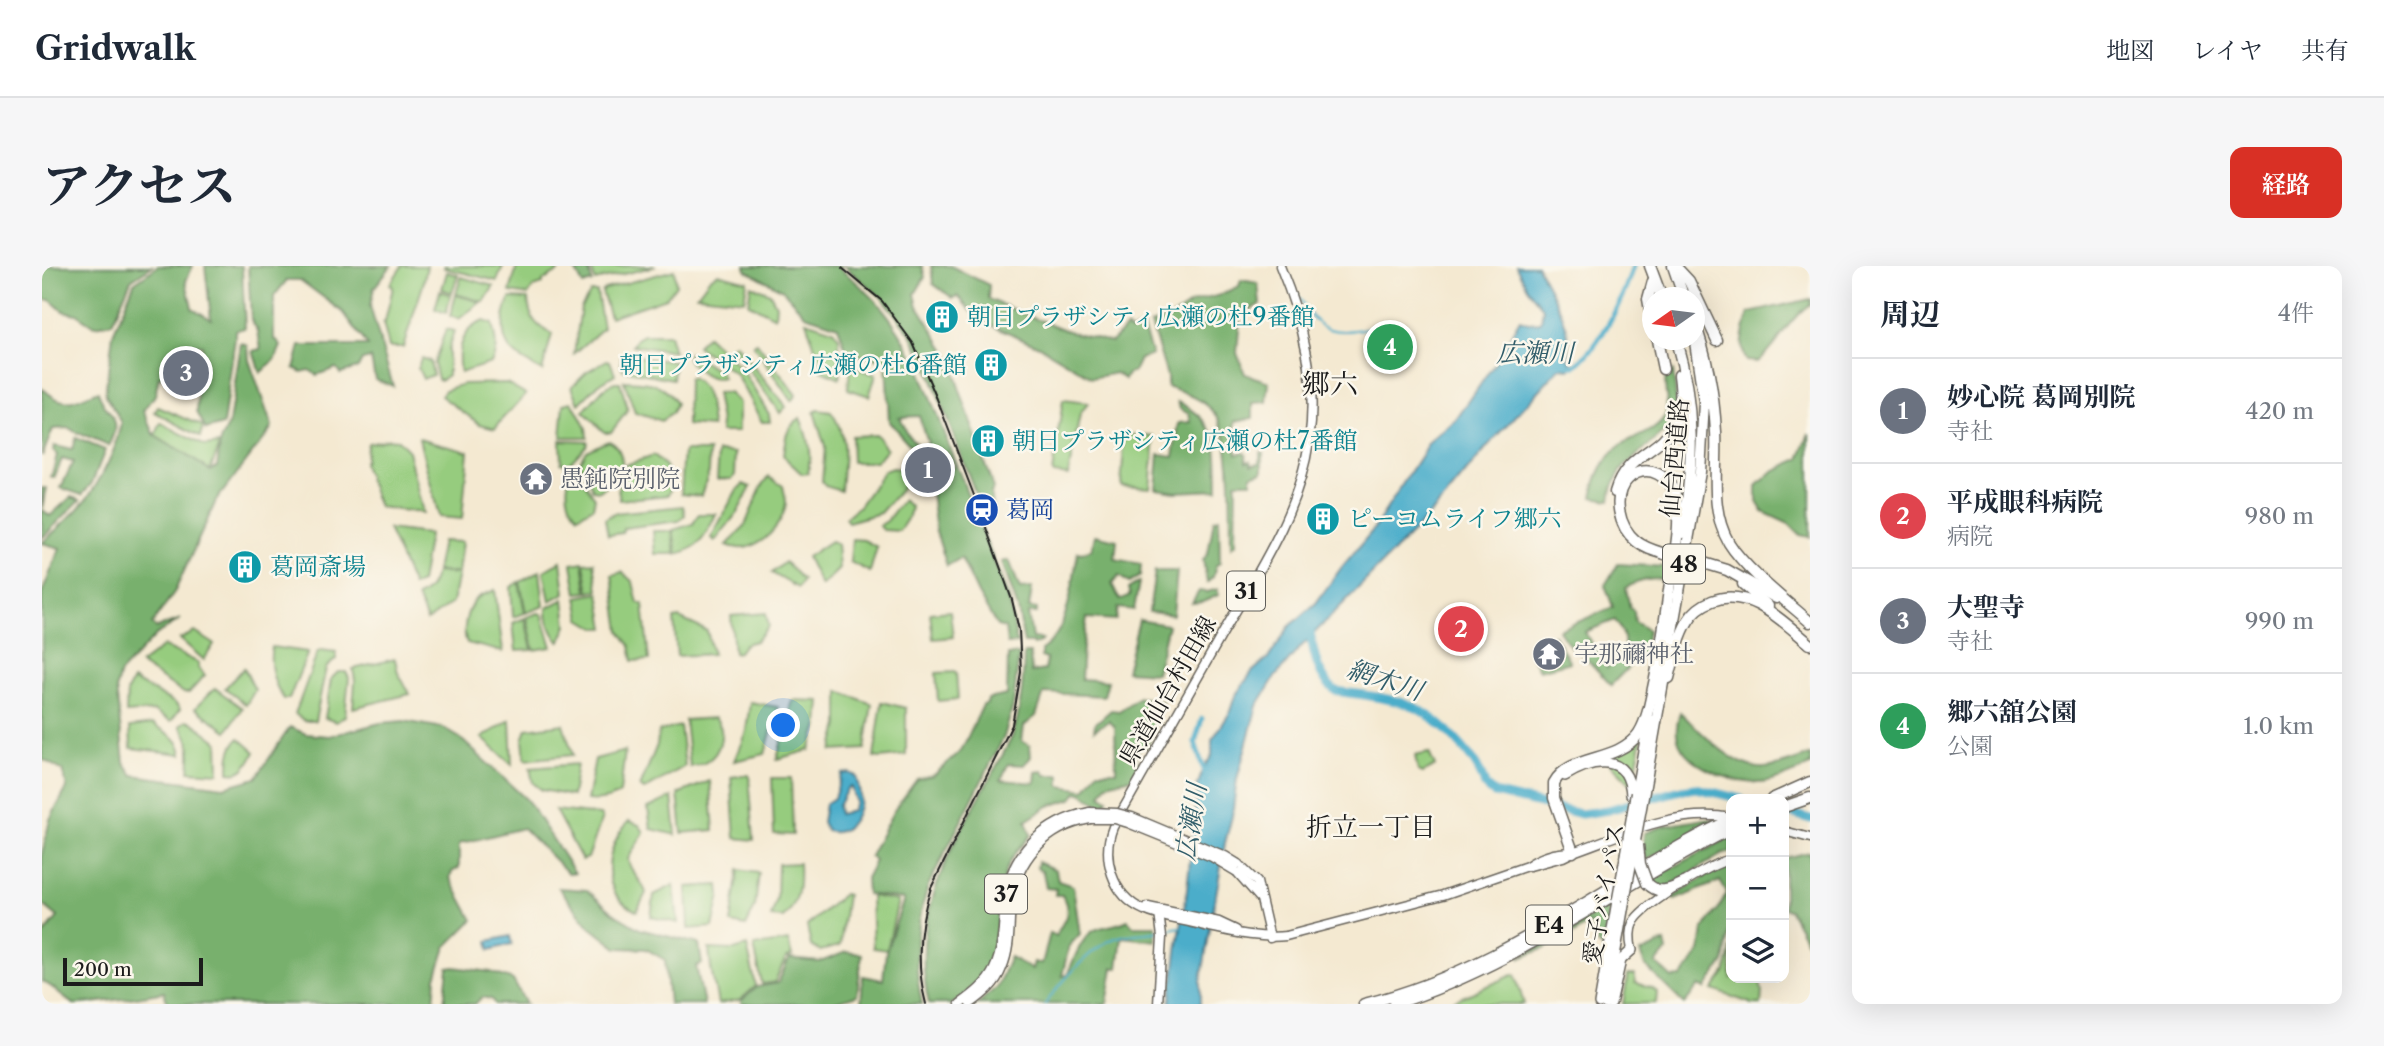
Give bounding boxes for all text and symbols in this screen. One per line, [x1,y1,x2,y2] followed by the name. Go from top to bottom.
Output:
[35,28,196,69] text: Gridwalk
[2106,36,2154,65] text: 地図
[2192,36,2263,65] text: レイヤ
[2301,36,2349,65] text: 共有
[2230,147,2342,218] button: 経路
[42,155,237,216] text: アクセス
[1642,287,1705,350] north arrow
[1880,296,1940,333] text: 周辺
[923,298,961,336] building icon: 朝日プラザシティ広瀬の杜9番館
[2278,299,2314,327] text: 4件
[967,302,1315,331] place label: 朝日プラザシティ広瀬の杜9番館
[1367,321,1413,373] pin: 4
[1496,337,1577,369] water label: 広瀬川
[972,346,1010,384] building icon: 朝日プラザシティ広瀬の杜6番館
[163,347,209,399] pin: 3
[619,350,967,379] place label: 朝日プラザシティ広瀬の杜6番館
[1302,367,1358,401] district label: 郷六
[1947,381,2136,413] text: 妙心院 葛岡別院
[1655,397,1694,519] street label: 仙台西道路
[1898,397,1908,425] text: 1
[2245,397,2314,425] text: 420 m
[1947,417,1993,445] text: 寺社
[969,422,1007,460] building icon: 朝日プラザシティ広瀬の杜7番館
[1012,426,1357,455] place label: 朝日プラザシティ広瀬の杜7番館
[905,444,951,496] pin: 1
[517,460,555,498] temple icon: 愚鈍院別院
[560,464,680,493] place label: 愚鈍院別院
[1947,486,2103,518] text: 平成眼科病院
[963,491,1001,529] station icon: 葛岡
[1006,495,1054,524] place label: 葛岡
[1304,500,1342,538] building icon: ピーコムライフ郷六
[1896,502,1910,530] text: 2
[2245,502,2314,530] text: 980 m
[1348,504,1562,533] place label: ピーコムライフ郷六
[1947,522,1993,550] text: 病院
[1663,544,1705,584] road number: 48
[226,548,264,586] building icon: 葛岡斎場
[270,552,366,581] place label: 葛岡斎場
[1227,572,1265,610] road number: 31
[1947,591,2025,623] text: 大聖寺
[1438,603,1484,655] pin: 2
[1897,607,1910,635] text: 3
[2245,607,2314,635] text: 990 m
[1113,611,1222,771] street label: 県道仙台村田線
[1947,627,1993,655] text: 寺社
[1530,635,1568,673] temple icon: 宇那禰神社
[1574,639,1694,668] place label: 宇那禰神社
[1343,653,1430,708] water label: 網木川
[1947,696,2077,728] text: 郷六舘公園
[766,708,800,742] your location
[1896,712,1910,740] text: 4
[2243,712,2314,740] text: 1.0 km
[1947,732,1993,760] text: 公園
[1169,778,1213,863] water label: 広瀬川
[1726,794,1789,983] map controls
[1726,794,1789,857] button: +
[1306,811,1436,843] district label: 折立一丁目
[1577,821,1630,967] street label: 愛子バイパス
[1726,857,1789,920] button: −
[985,874,1027,914] road number: 37
[1526,905,1572,944] road number: E4
[1726,920,1789,983] button: layers
[63,955,203,987] scale bar
[74,958,132,981] text: 200 m

